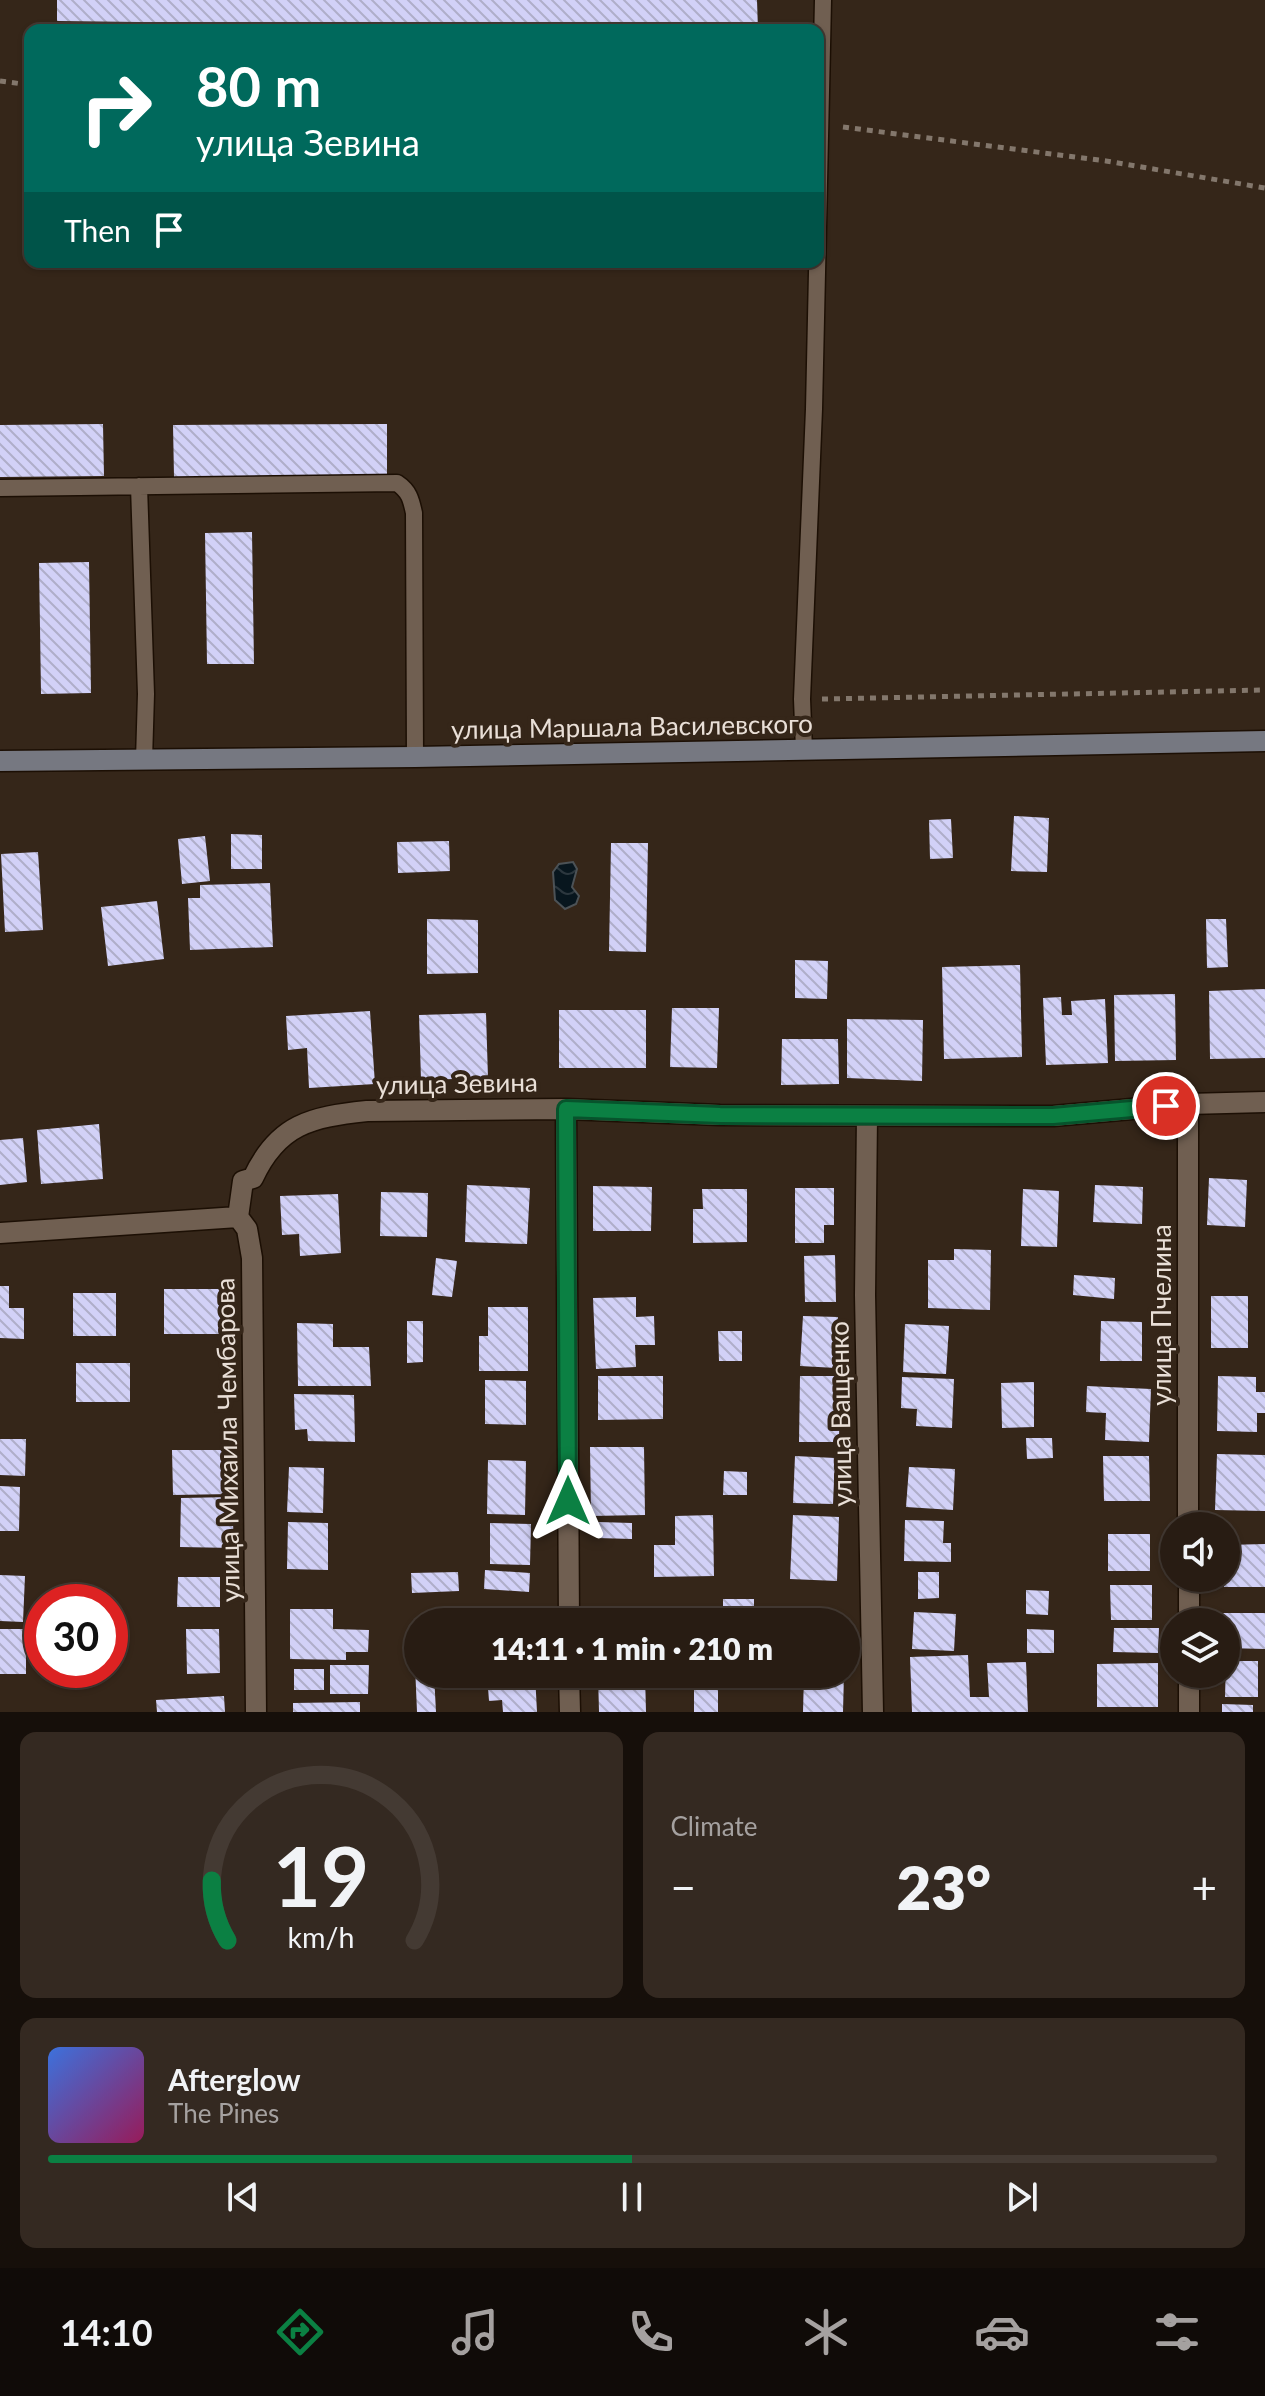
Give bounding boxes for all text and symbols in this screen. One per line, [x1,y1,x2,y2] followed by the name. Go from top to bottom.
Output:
[196,52,321,119] text: 80 m
[64,56,168,160] icon: right
[196,120,420,164] text: улица Зевина
[147,208,191,252] icon: arrive
[64,212,131,248] text: Then
[451,707,813,745] street label: улица Маршала Василевского
[376,1066,538,1100] street label: улица Зевина
[1132,1072,1200,1140] pin
[1144,1084,1188,1128] icon: arrive
[1145,1224,1177,1406] street label: улица Пчелина
[208,1278,246,1602] street label: улица Михаила Чембарова
[822,1321,858,1507] street label: улица Ващенко
[526,1459,610,1543] position arrow
[1160,1512,1240,1688] map controls
[1160,1512,1240,1592] button: sound
[24,1584,128,1688] speed limit sign: 30
[1160,1608,1240,1688] button: layers
[491,1630,773,1666] text: 14:11 · 1 min · 210 m
[671,1810,757,1842] text: Climate
[273,1825,370,1925] text: 19
[896,1851,991,1923] text: 23°
[671,1861,696,1913] text: −
[1191,1861,1217,1913] text: +
[288,1920,355,1954] text: km/h
[168,2061,301,2097] text: Afterglow
[168,2097,279,2129] text: The Pines
[221,2175,265,2219] icon: previous
[610,2175,654,2219] icon: pause
[1000,2175,1044,2219] icon: next
[272,2304,328,2360] icon: directions
[447,2304,503,2360] icon: music
[623,2304,679,2360] icon: phone
[798,2304,854,2360] icon: climate
[974,2304,1030,2360] icon: car
[1149,2304,1205,2360] icon: filters
[60,2310,153,2354] text: 14:10

